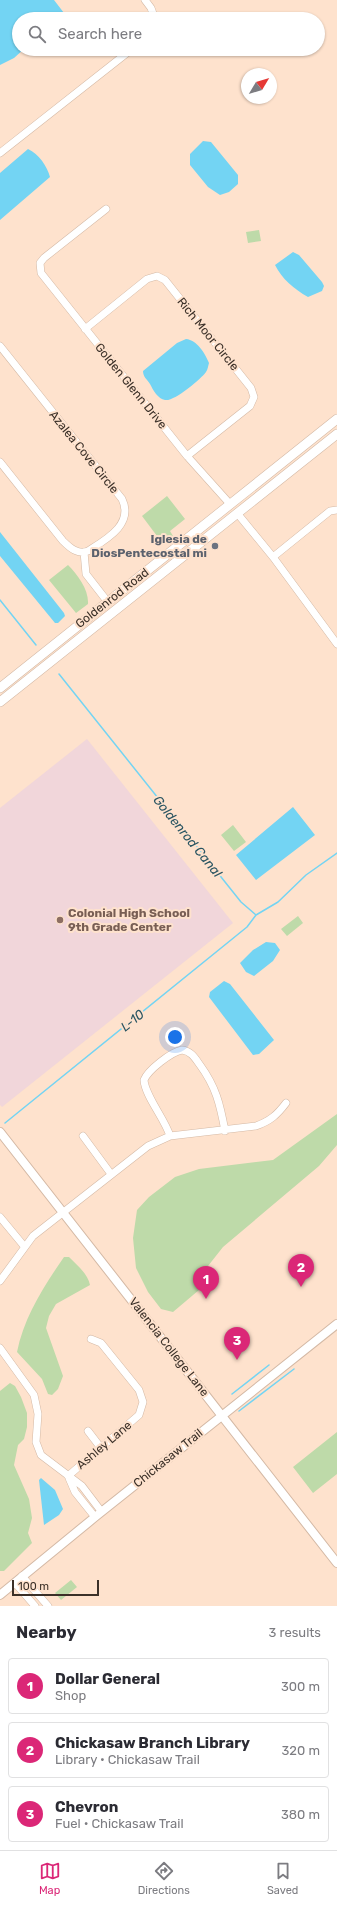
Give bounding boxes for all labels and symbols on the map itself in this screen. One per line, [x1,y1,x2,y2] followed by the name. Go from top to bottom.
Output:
[241,68,277,104] north arrow
[174,295,242,373] street label: Rich Moor Circle
[92,340,170,432] street label: Golden Glenn Drive
[46,408,122,496] street label: Azalea Cove Circle
[91,532,207,560] place label: Iglesia de DiosPentecostal mi
[210,541,220,551] marker: Iglesia de DiosPentecostal mi
[73,565,151,631] street label: Goldenrod Road
[150,793,226,881] water label: Goldenrod Canal
[68,906,190,934] place label: Colonial High School 9th Grade Center
[55,915,65,925] marker: Colonial High School 9th Grade Center
[118,1006,148,1034] water label: L-10
[165,1027,185,1047] your location
[288,1254,314,1287] pin: 2
[193,1266,219,1299] pin: 1
[126,1295,212,1399] street label: Valencia College Lane
[224,1327,250,1360] pin: 3
[74,1418,135,1472] street label: Ashley Lane
[131,1426,206,1490] street label: Chickasaw Trail
[12,1578,99,1597] scale bar

